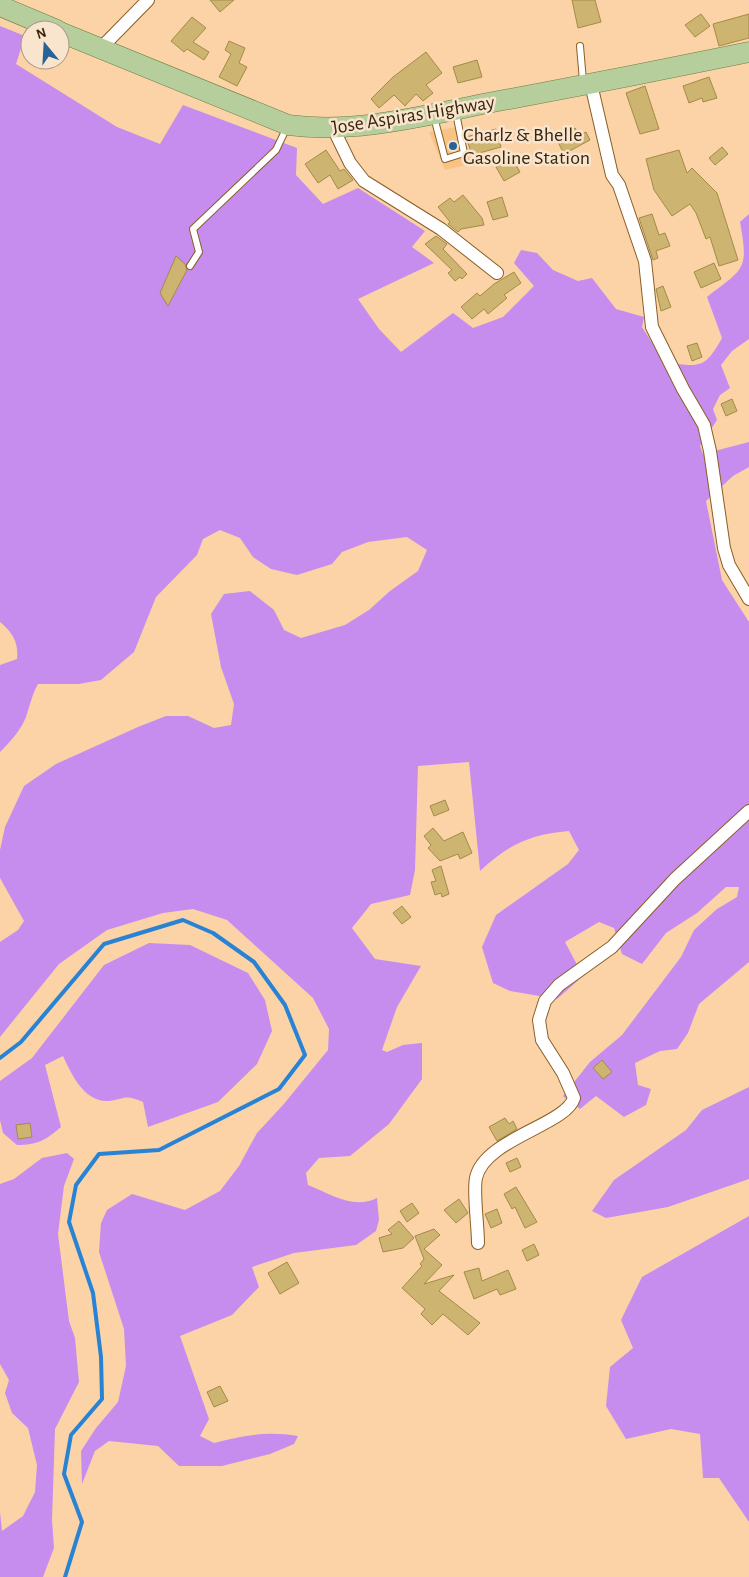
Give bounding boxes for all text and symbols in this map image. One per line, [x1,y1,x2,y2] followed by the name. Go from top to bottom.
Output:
[20,20,70,70] north arrow
[34,25,48,42] text: N
[330,92,496,138] street label: Jose Aspiras Highway
[463,125,590,168] place label: Charlz & Bhelle Gasoline Station
[447,140,459,152] marker: Charlz & Bhelle Gasoline Station

